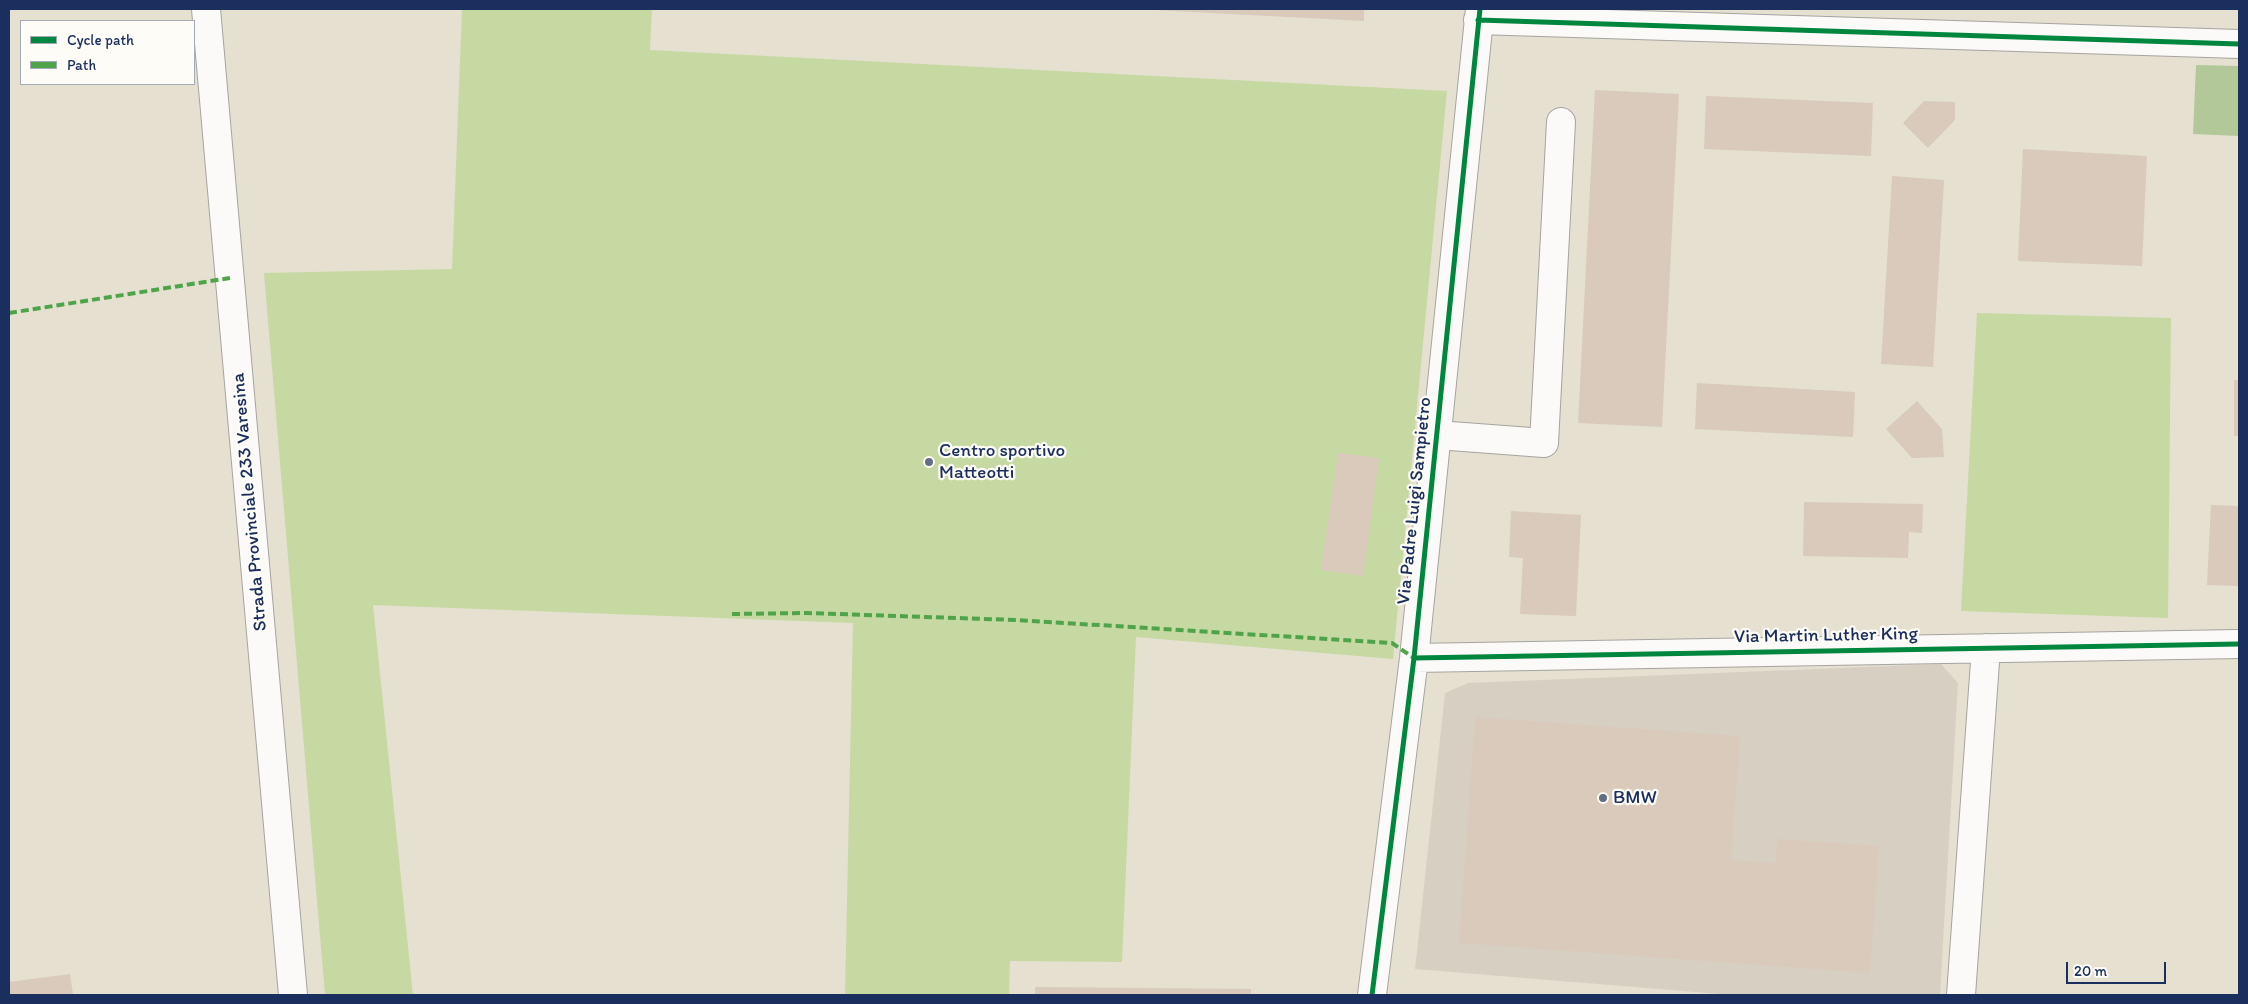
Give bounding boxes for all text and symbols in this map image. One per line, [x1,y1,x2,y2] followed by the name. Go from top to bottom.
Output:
[20,20,195,85] legend
[67,31,134,49] text: Cycle path
[67,56,96,74] text: Path
[227,372,273,632] street label: Strada Provinciale 233 Varesina
[1393,396,1437,606] street label: Via Padre Luigi Sampietro
[939,440,1065,484] place label: Centro sportivo Matteotti
[923,456,935,468] marker: Centro sportivo Matteotti
[1734,623,1918,649] street label: Via Martin Luther King
[1613,787,1657,809] place label: BMW
[1597,792,1609,804] marker: BMW
[2068,952,2168,984] scale bar
[2074,962,2107,980] text: 20 m

